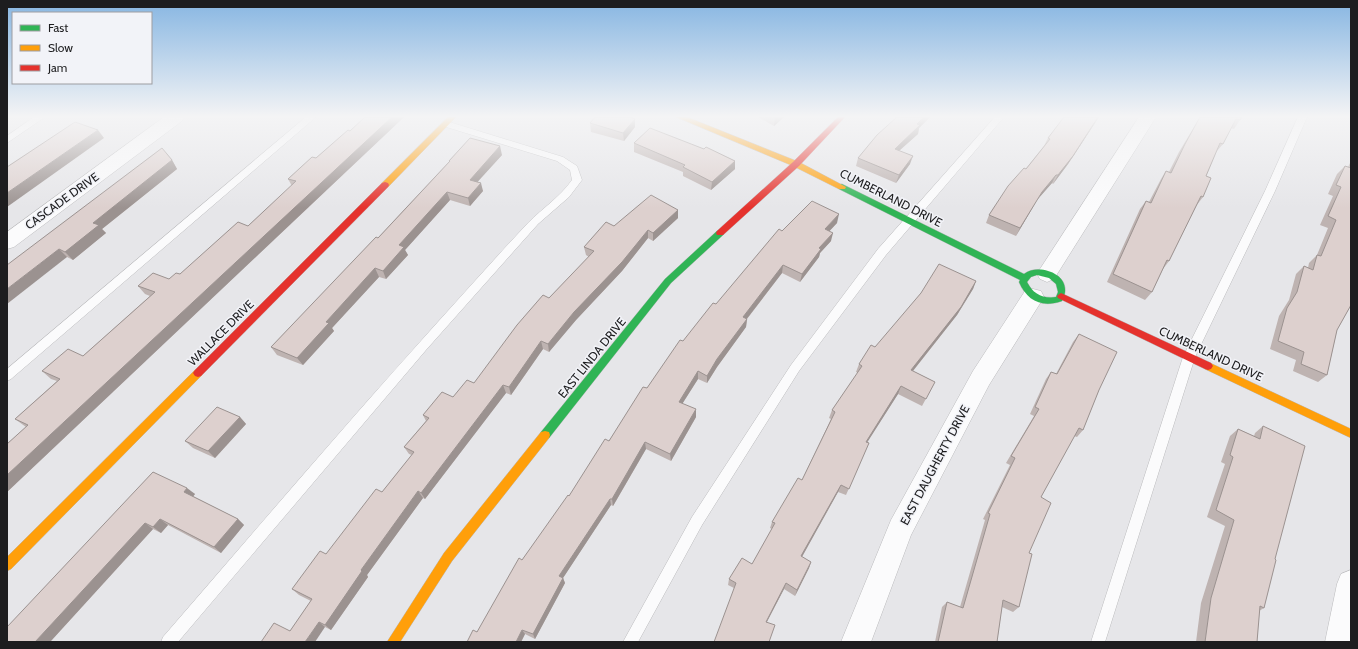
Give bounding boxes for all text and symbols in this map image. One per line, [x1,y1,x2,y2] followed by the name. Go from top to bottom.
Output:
[12,12,152,84] legend
[48,20,68,35] text: Fast
[48,40,73,55] text: Slow
[47,60,67,75] text: Jam
[837,165,945,230] street label: CUMBERLAND DRIVE
[22,169,102,232] street label: CASCADE DRIVE
[184,296,257,369] street label: WALLACE DRIVE
[555,314,629,401] street label: EAST LINDA DRIVE
[1157,323,1266,384] street label: CUMBERLAND DRIVE
[897,402,973,527] street label: EAST DAUGHERTY DRIVE

